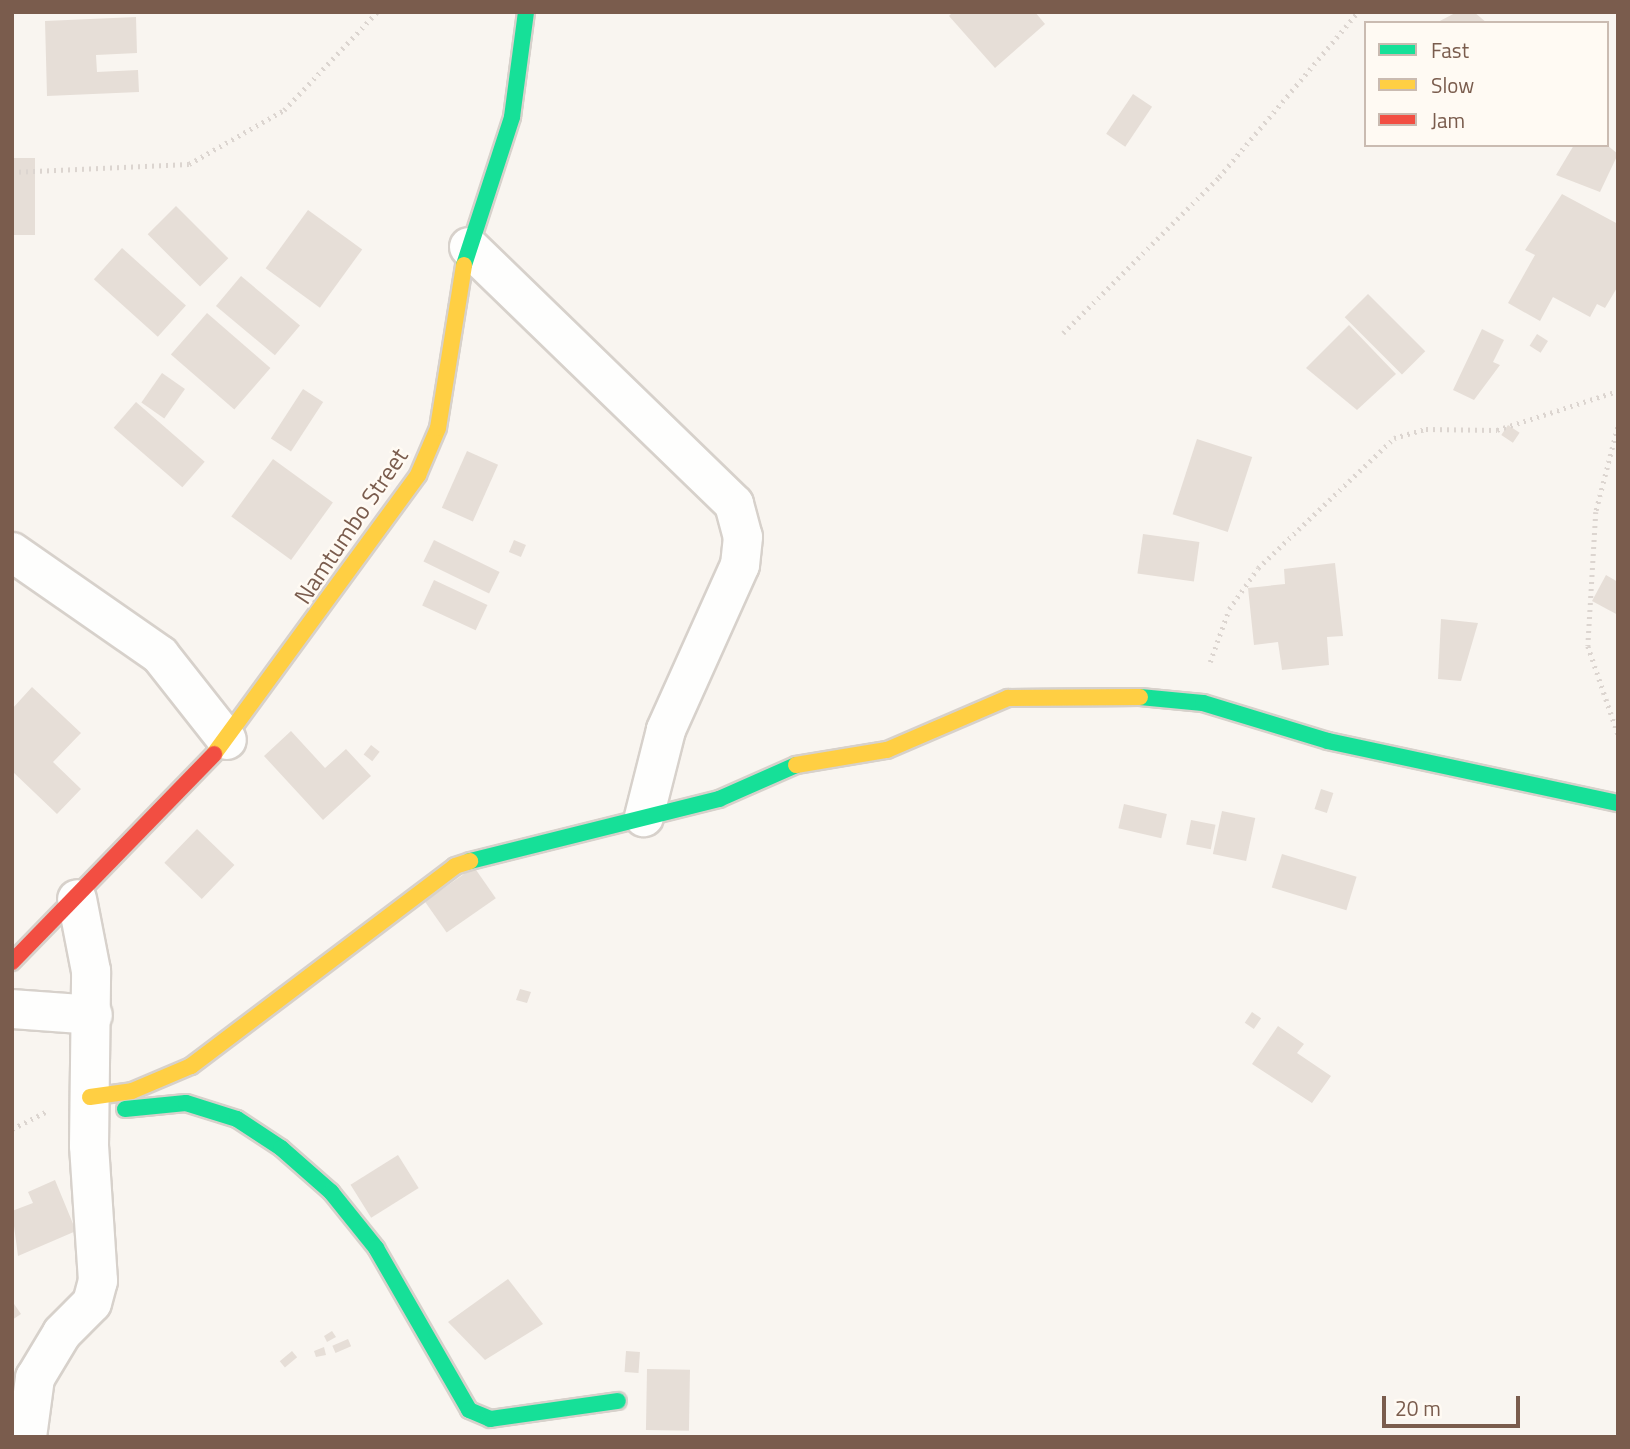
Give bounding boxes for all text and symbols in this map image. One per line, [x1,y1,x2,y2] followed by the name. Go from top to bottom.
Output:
[1364,21,1609,147] legend
[1431,34,1469,66] text: Fast
[1431,69,1474,101] text: Slow
[1431,104,1465,136] text: Jam
[288,443,414,609] street label: Namtumbo Street
[1385,1382,1523,1426] scale bar
[1395,1392,1441,1424] text: 20 m

